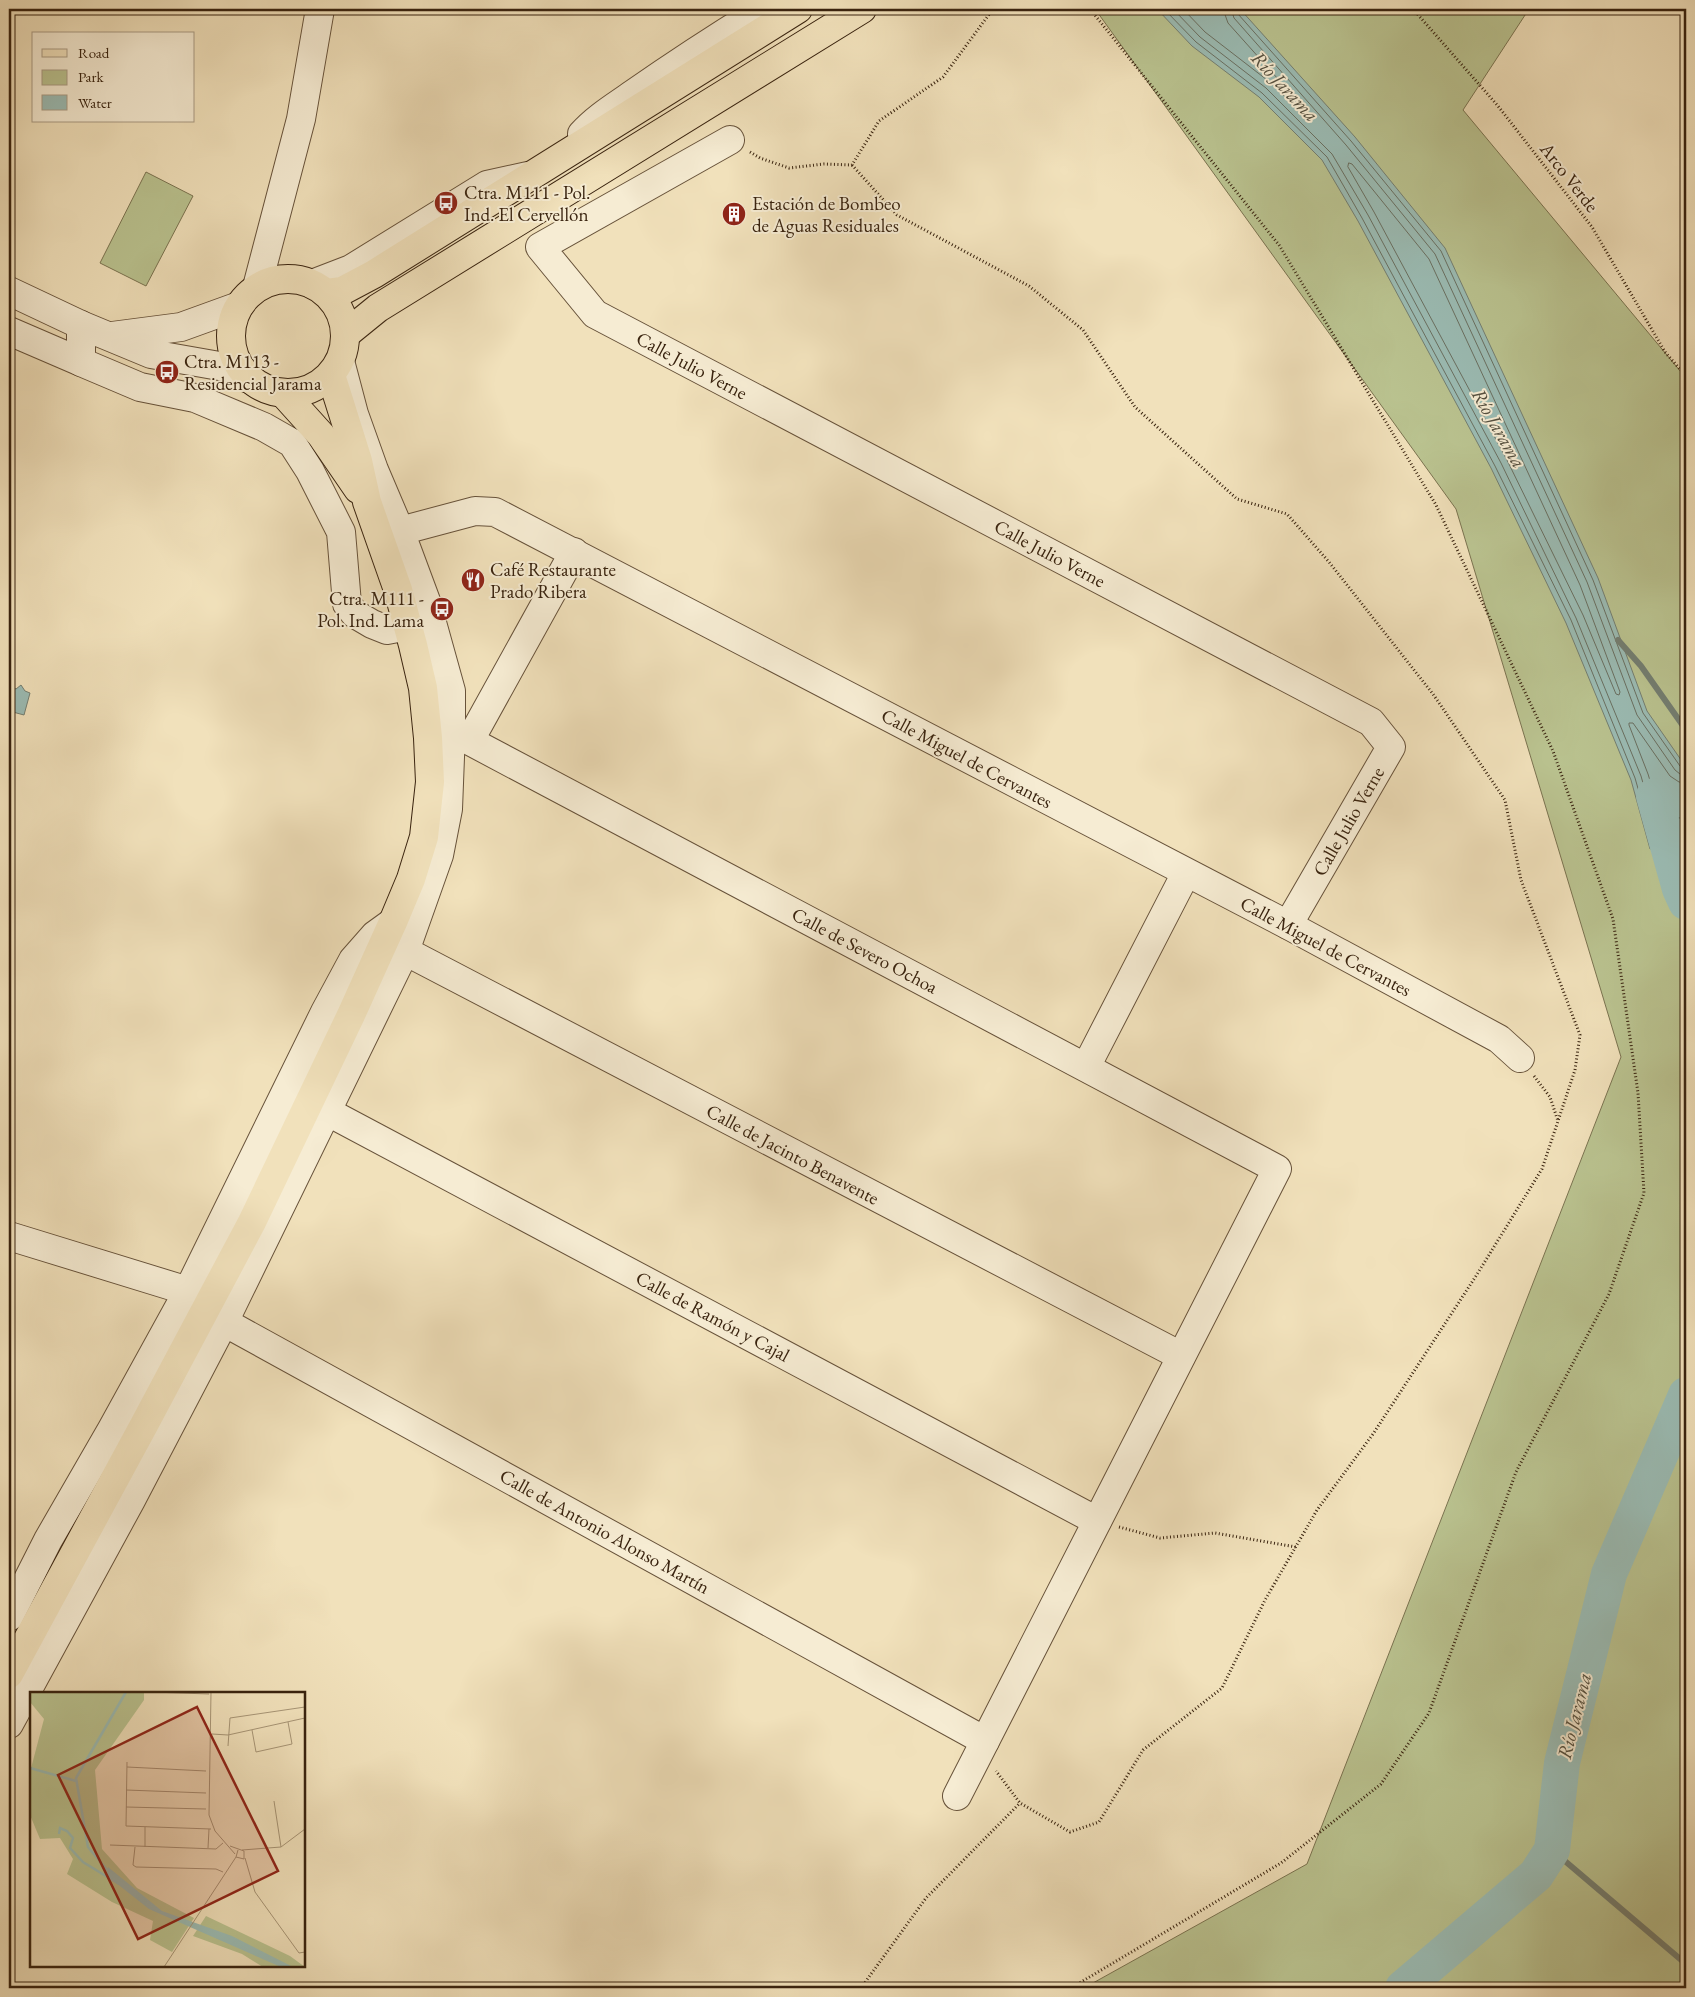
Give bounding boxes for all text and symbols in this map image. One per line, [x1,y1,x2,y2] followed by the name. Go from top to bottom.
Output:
[32,32,195,122] legend
[78,43,110,62] text: Road
[1246,45,1324,127] water label: Río Jarama
[78,67,105,86] text: Park
[78,93,112,112] text: Water
[1534,137,1605,217] street label: Arco Verde
[464,180,590,227] place label: Ctra. M111 - Pol. Ind. El Cervellón
[433,190,459,216] bus stop icon: Ctra. M111 - Pol. Ind. El Cervellón
[752,191,901,238] place label: Estación de Bombeo de Aguas Residuales
[721,201,747,227] building icon: Estación de Bombeo de Aguas Residuales
[632,326,752,405] street label: Calle Julio Verne
[184,349,322,396] place label: Ctra. M113 - Residencial Jarama
[154,359,180,385] bus stop icon: Ctra. M113 - Residencial Jarama
[1466,383,1532,473] water label: Río Jarama
[990,514,1110,593] street label: Calle Julio Verne
[490,557,616,604] place label: Café Restaurante Prado Ribera
[460,567,486,593] restaurant icon: Café Restaurante Prado Ribera
[317,586,424,633] place label: Ctra. M111 - Pol. Ind. Lama
[429,596,455,622] bus stop icon: Ctra. M111 - Pol. Ind. Lama
[877,703,1057,814] street label: Calle Miguel de Cervantes
[1307,762,1390,880] street label: Calle Julio Verne
[1236,891,1416,1002] street label: Calle Miguel de Cervantes
[787,901,942,1000] street label: Calle de Severo Ochoa
[702,1098,884,1211] street label: Calle de Jacinto Benavente
[631,1265,794,1368] street label: Calle de Ramón y Cajal
[495,1463,714,1600] street label: Calle de Antonio Alonso Martín
[1551,1670,1597,1762] water label: Río Jarama
[30,1692,305,1967] inset map

